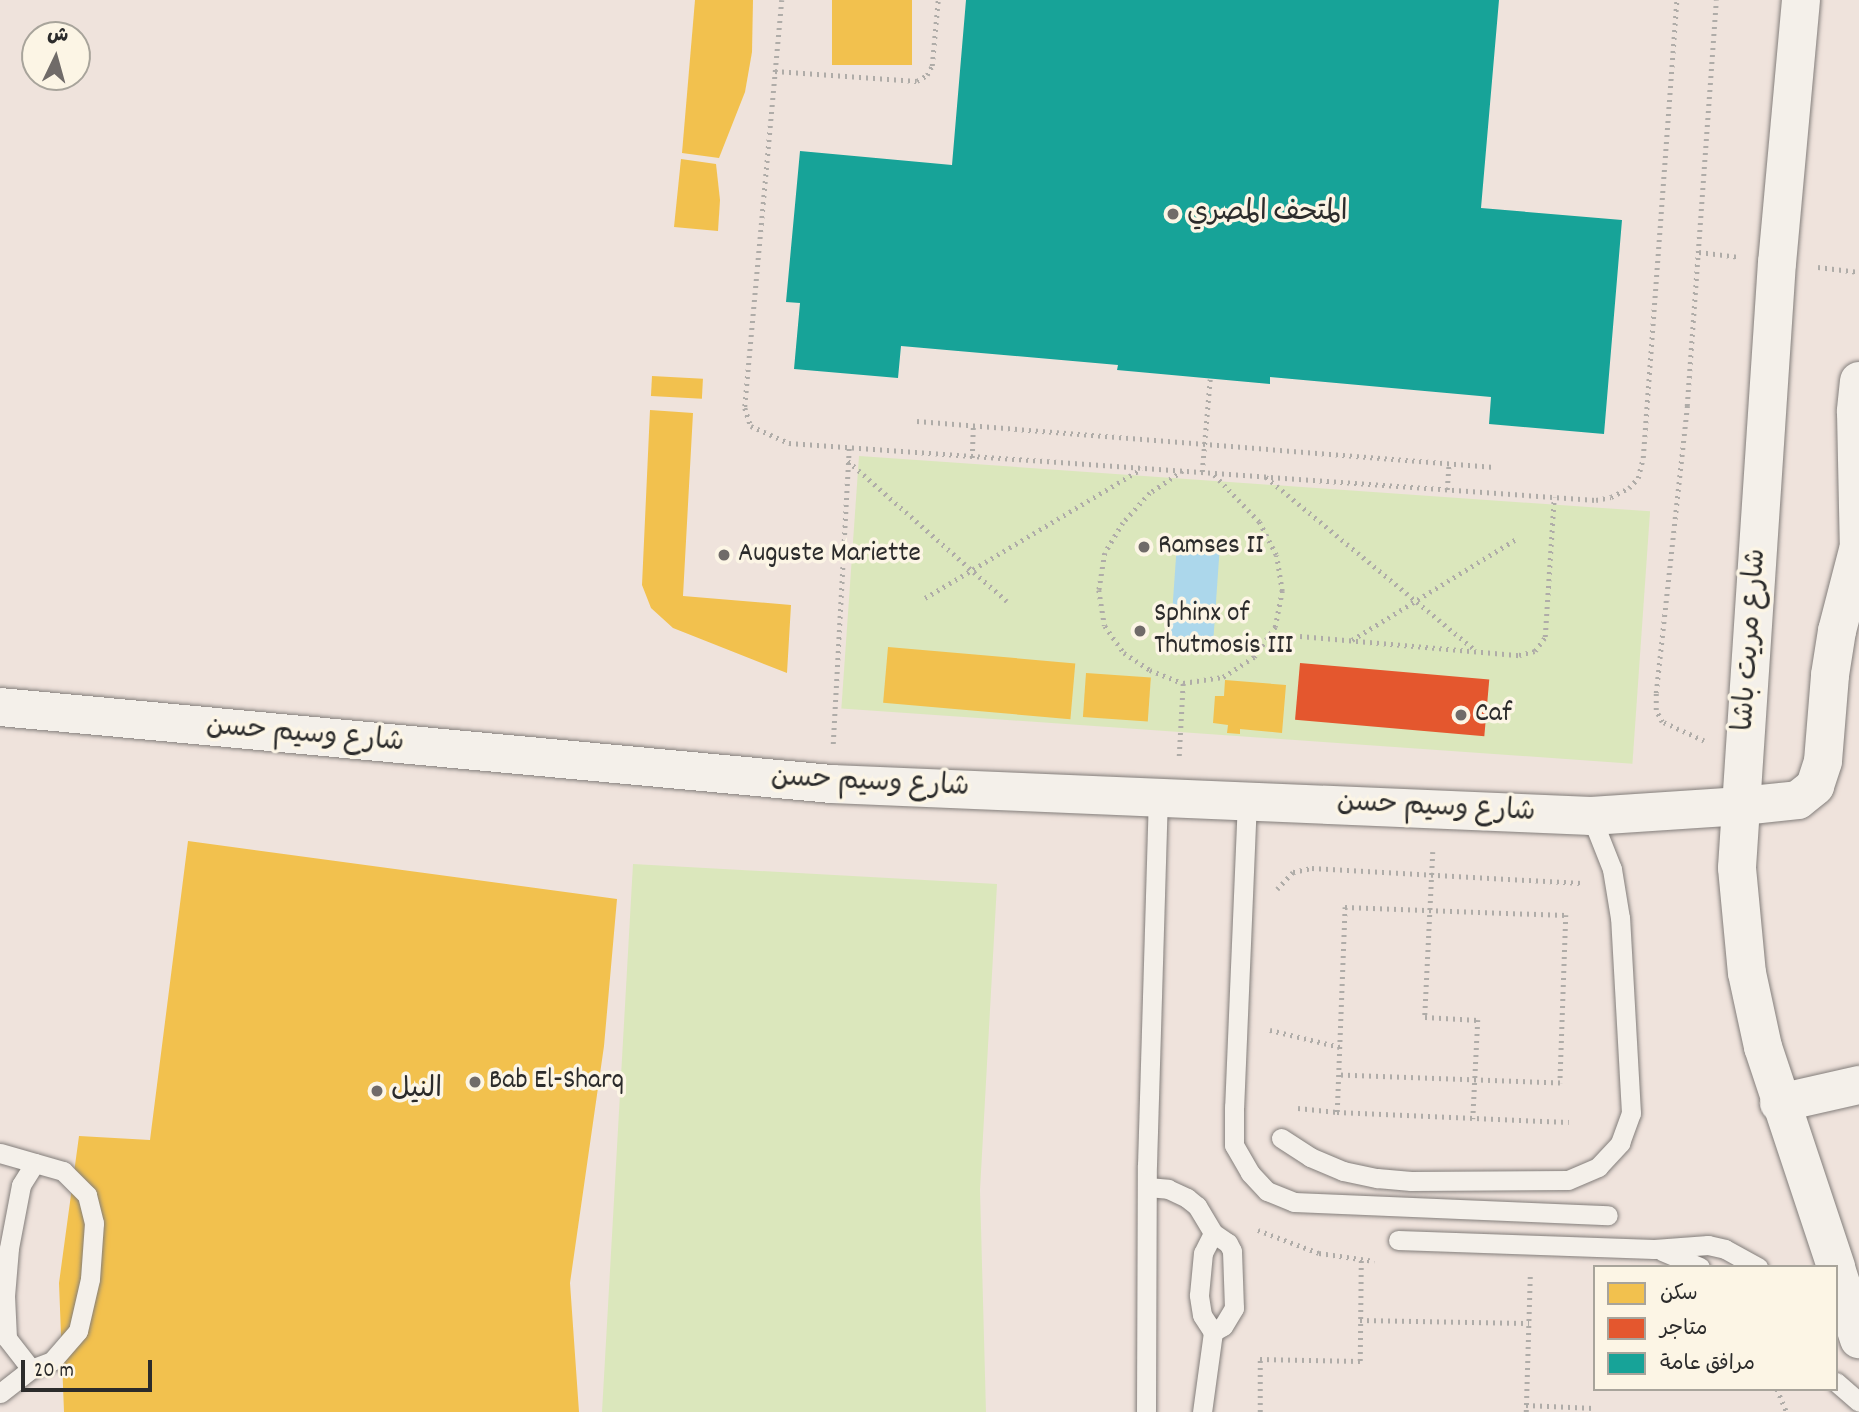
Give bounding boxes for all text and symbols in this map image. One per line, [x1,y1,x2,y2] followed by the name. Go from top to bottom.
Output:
[21,21,91,91] north arrow
[46,22,69,51] text: ش
[1187,197,1348,231] place label: المتحف المصري
[1165,206,1181,222] marker: المتحف المصري
[1158,530,1264,564] place label: Ramses II
[738,538,921,572] place label: Auguste Mariette
[1136,539,1152,555] marker: Ramses II
[716,547,732,563] marker: Auguste Mariette
[1729,548,1775,732] street label: شارع مريت باشا
[1154,598,1293,664] place label: Sphinx of Thutmosis III
[1132,623,1148,639] marker: Sphinx of Thutmosis III
[1475,698,1512,732] place label: Caf
[1453,707,1469,723] marker: Caf
[205,711,405,761] street label: شارع وسيم حسن
[770,762,970,806] street label: شارع وسيم حسن
[1336,787,1536,831] street label: شارع وسيم حسن
[489,1065,624,1099] place label: Bab El-Sharq
[391,1074,442,1108] place label: النيل
[467,1074,483,1090] marker: Bab El-Sharq
[369,1083,385,1099] marker: النيل
[1593,1265,1838,1391] legend
[1660,1280,1698,1310] text: سكن
[1660,1315,1707,1345] text: متاجر
[24,1346,156,1390] scale bar
[1660,1350,1755,1380] text: مرافق عامة
[34,1357,74,1387] text: 20 m

